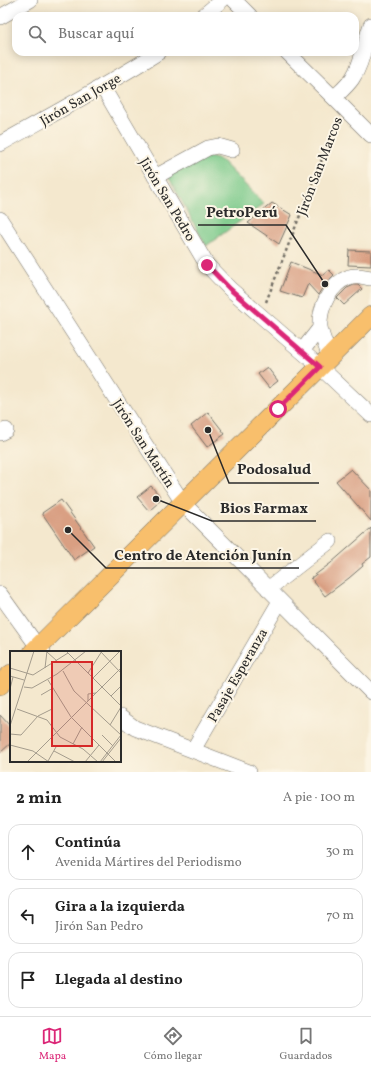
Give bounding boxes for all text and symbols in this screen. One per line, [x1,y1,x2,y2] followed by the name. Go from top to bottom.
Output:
[12,12,359,56] search box
[26,23,48,45] icon: search
[58,24,134,45] text: Buscar aquí
[37,69,125,131] street label: Jirón San Jorge
[293,114,348,219] street label: Jirón San Marcos
[134,154,199,245] street label: Jirón San Pedro
[198,198,286,225] callout: PetroPerú
[206,203,278,224] text: PetroPerú
[198,256,216,274] route end
[107,396,179,492] street label: Jirón San Martín
[269,400,287,418] route start
[229,456,319,483] callout: Podosalud
[237,460,311,481] text: Podosalud
[212,494,316,521] callout: Bios Farmax
[220,499,309,520] text: Bios Farmax
[106,541,299,568] callout: Centro de Atención Junín
[114,546,292,567] text: Centro de Atención Junín
[204,625,273,726] street label: Pasaje Esperanza
[10,651,121,762] inset map
[16,787,62,810] text: 2 min
[283,789,355,807] text: A pie · 100 m
[55,833,121,854] text: Continúa
[17,841,39,863] icon: ahead
[326,843,354,861] text: 30 m
[55,854,242,872] text: Avenida Mártires del Periodismo
[55,897,185,918] text: Gira a la izquierda
[17,905,39,927] icon: left
[326,907,354,925] text: 70 m
[55,918,143,936] text: Jirón San Pedro
[17,969,39,991] icon: arrive
[55,970,183,991] text: Llegada al destino
[39,1025,66,1064] tab: Mapa
[144,1025,202,1064] tab: Cómo llegar
[279,1025,332,1064] tab: Guardados

